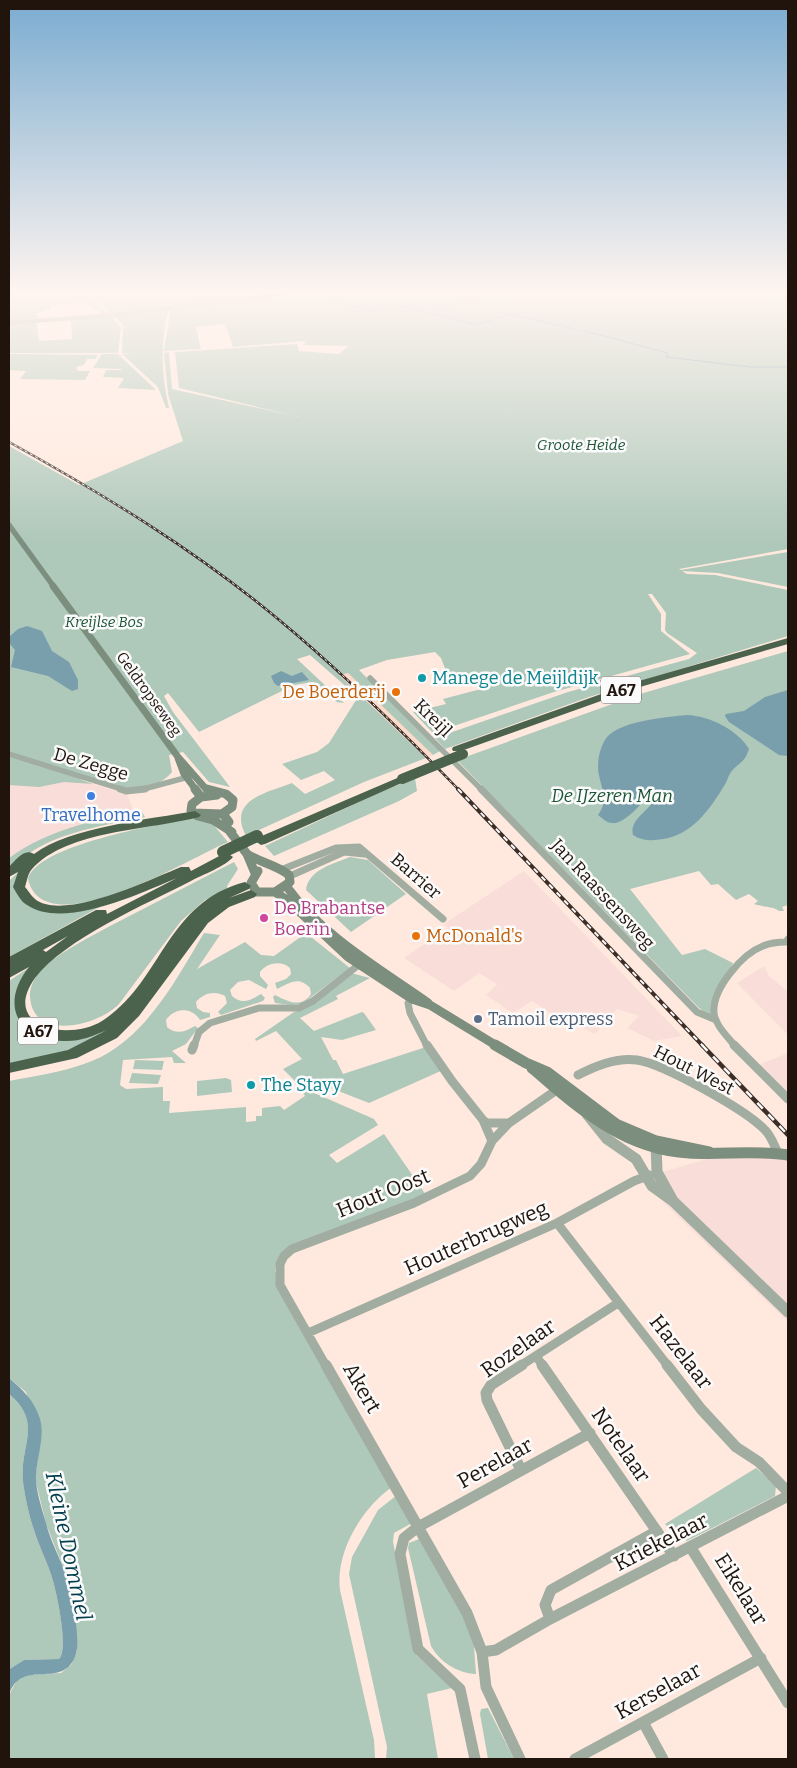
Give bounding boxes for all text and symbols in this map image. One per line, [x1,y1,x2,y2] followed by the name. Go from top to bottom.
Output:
[537,436,626,454] park label: Groote Heide
[65,613,143,631] park label: Kreijlse Bos
[112,648,186,740] street label: Geldropseweg
[432,667,599,689] place label: Manege de Meijldijk
[416,672,428,684] marker: Manege de Meijldijk
[601,676,641,704] road number: A67
[282,681,386,703] place label: De Boerderij
[390,686,402,698] marker: De Boerderij
[409,694,457,742] street label: Kreijl
[51,743,131,785] street label: De Zegge
[551,785,673,807] park label: De IJzeren Man
[85,790,97,802] marker: Travelhome
[41,804,141,826] place label: Travelhome
[546,834,660,954] street label: Jan Raassensweg
[386,848,446,904] street label: Barrier
[274,897,385,940] place label: De Brabantse Boerin
[258,912,270,924] marker: De Brabantse Boerin
[426,925,523,947] place label: McDonald's
[410,930,422,942] marker: McDonald's
[488,1008,613,1030] place label: Tamoil express
[472,1013,484,1025] marker: Tamoil express
[18,1018,58,1044] road number: A67
[650,1040,739,1100] street label: Hout West
[261,1074,342,1096] place label: The Stayy
[245,1079,257,1091] marker: The Stayy
[332,1162,434,1223] street label: Hout Oost
[400,1195,552,1281] street label: Houterbrugweg
[644,1310,718,1394] street label: Hazelaar
[476,1313,560,1383] street label: Rozelaar
[337,1358,387,1418] street label: Akert
[586,1403,656,1487] street label: Notelaar
[453,1432,537,1494] street label: Perelaar
[40,1469,97,1623] water label: Kleine Dommel
[610,1507,712,1577] street label: Kriekelaar
[709,1548,773,1630] street label: Eikelaar
[611,1657,705,1725] street label: Kerselaar

